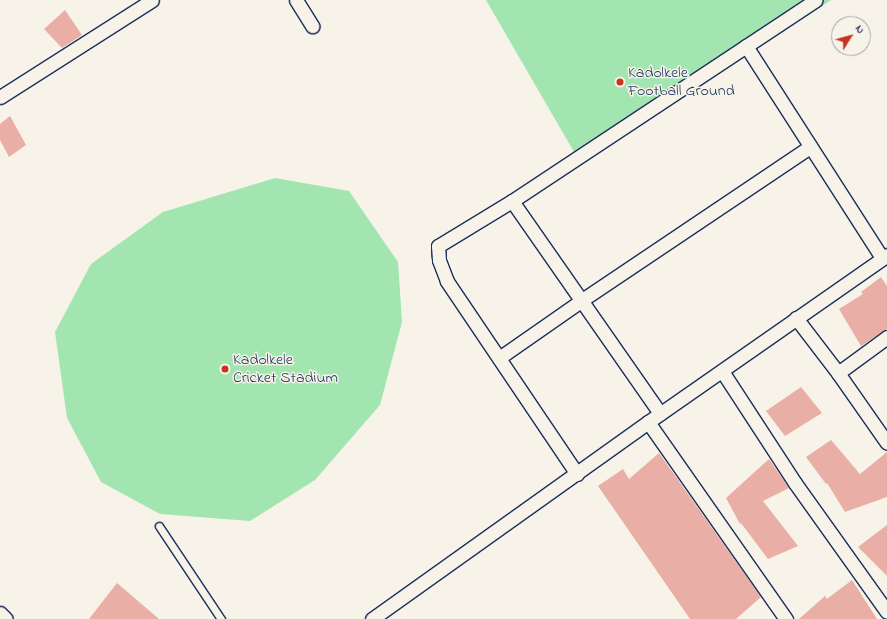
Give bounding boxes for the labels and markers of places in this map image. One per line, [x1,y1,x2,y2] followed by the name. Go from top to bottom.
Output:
[628,63,735,101] place label: Kadolkele Football Ground
[615,77,625,87] marker: Kadolkele Football Ground
[233,350,338,388] place label: Kadolkele Cricket Stadium
[220,364,230,374] marker: Kadolkele Cricket Stadium

